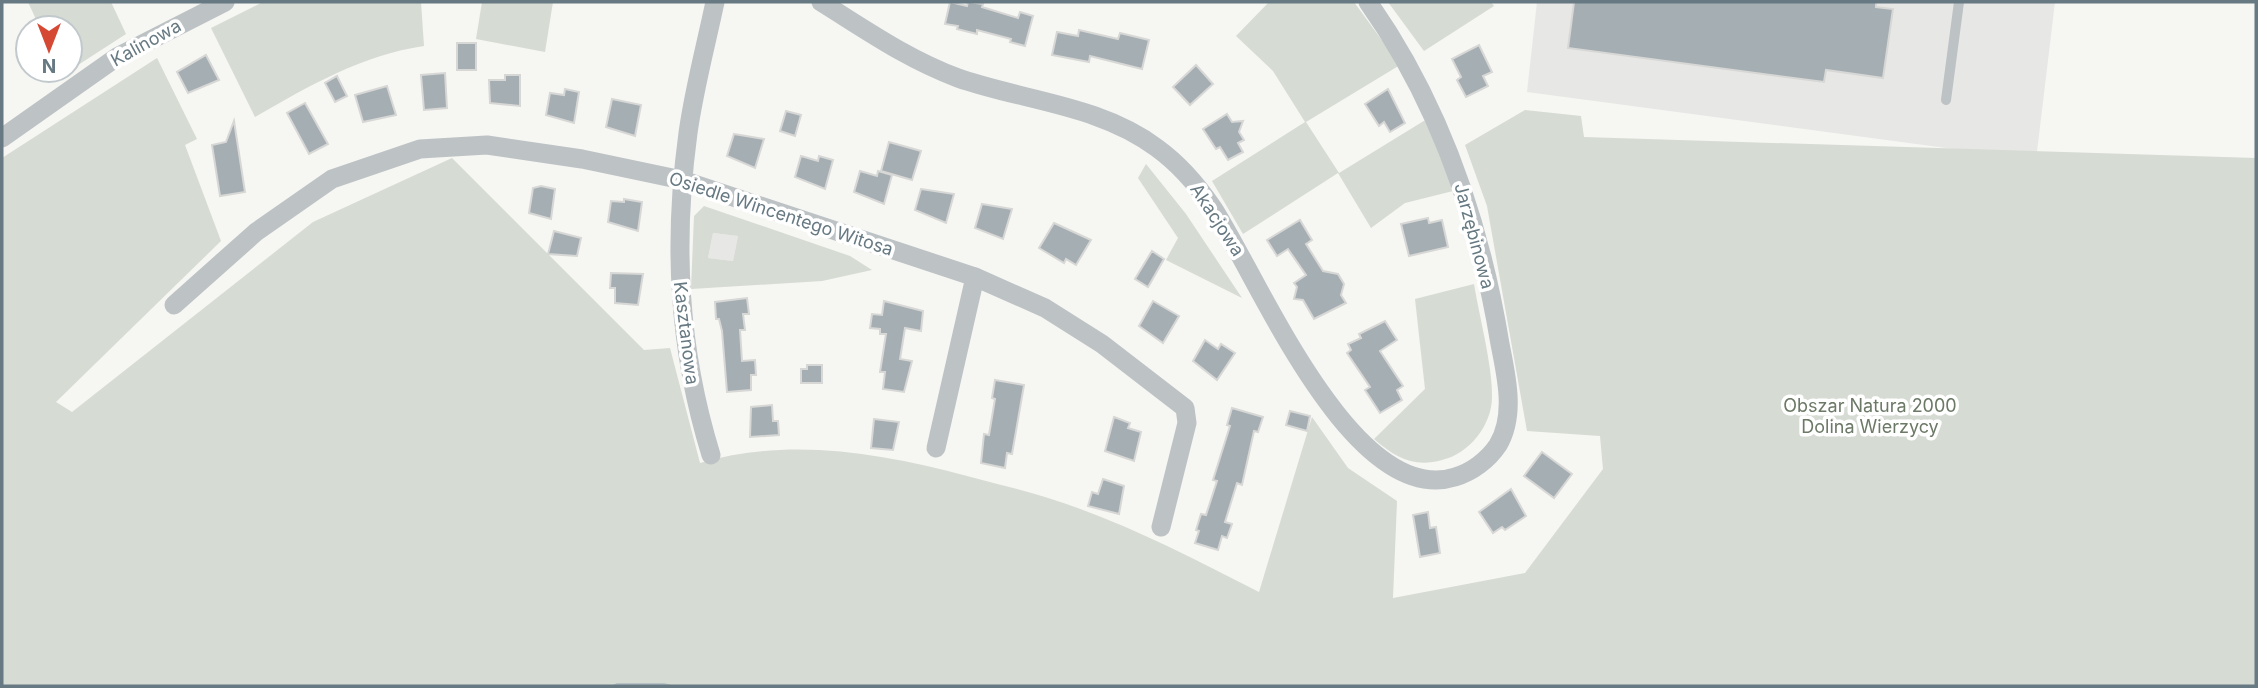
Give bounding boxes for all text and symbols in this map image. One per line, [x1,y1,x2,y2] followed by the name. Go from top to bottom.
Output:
[14,14,84,84] north arrow
[107,15,184,70] street label: Kalinowa
[42,54,56,77] text: N
[666,167,896,260] street label: Osiedle Wincentego Witosa
[1186,179,1249,260] street label: Akacjowa
[1450,181,1499,291] street label: Jarzębinowa
[670,280,703,386] street label: Kasztanowa
[1783,395,1957,437] park label: Obszar Natura 2000 Dolina Wierzycy

